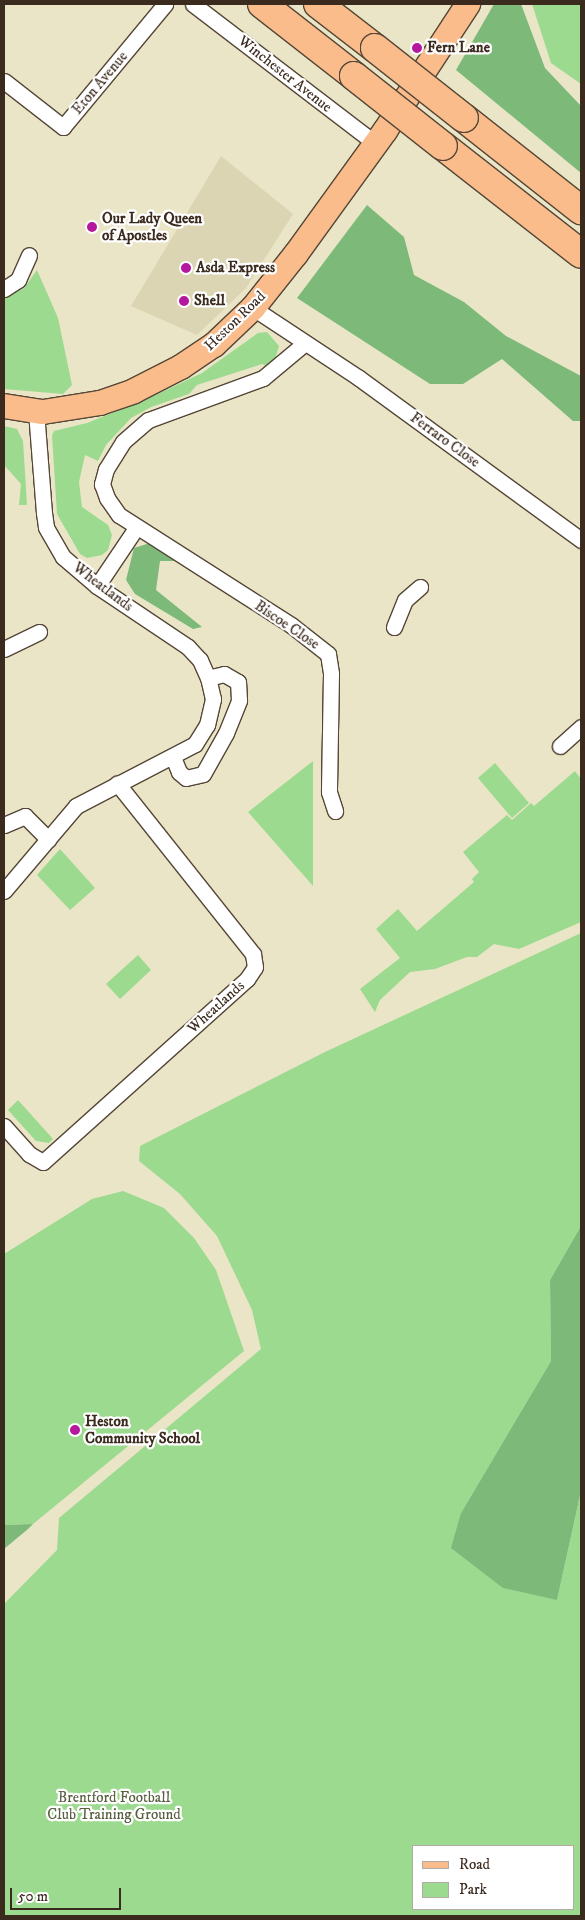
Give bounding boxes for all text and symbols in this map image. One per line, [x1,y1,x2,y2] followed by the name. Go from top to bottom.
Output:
[235,32,335,116] street label: Winchester Avenue
[427,39,490,57] place label: Fern Lane
[411,42,423,54] marker: Fern Lane
[68,48,132,118] street label: Eton Avenue
[102,209,202,244] place label: Our Lady Queen of Apostles
[86,221,98,233] marker: Our Lady Queen of Apostles
[196,259,275,277] place label: Asda Express
[180,262,192,274] marker: Asda Express
[201,288,269,354] street label: Heston Road
[194,292,225,310] place label: Shell
[178,295,190,307] marker: Shell
[407,409,483,471] street label: Ferraro Close
[69,559,137,615] street label: Wheatlands
[251,597,323,653] street label: Biscoe Close
[184,977,248,1037] street label: Wheatlands
[85,1412,200,1447] place label: Heston Community School
[69,1424,81,1436] marker: Heston Community School
[47,1788,181,1823] park label: Brentford Football Club Training Ground
[412,1845,575,1910] legend
[459,1855,490,1874] text: Road
[12,1878,124,1910] scale bar
[459,1880,487,1899] text: Park
[18,1887,48,1906] text: 50 m

